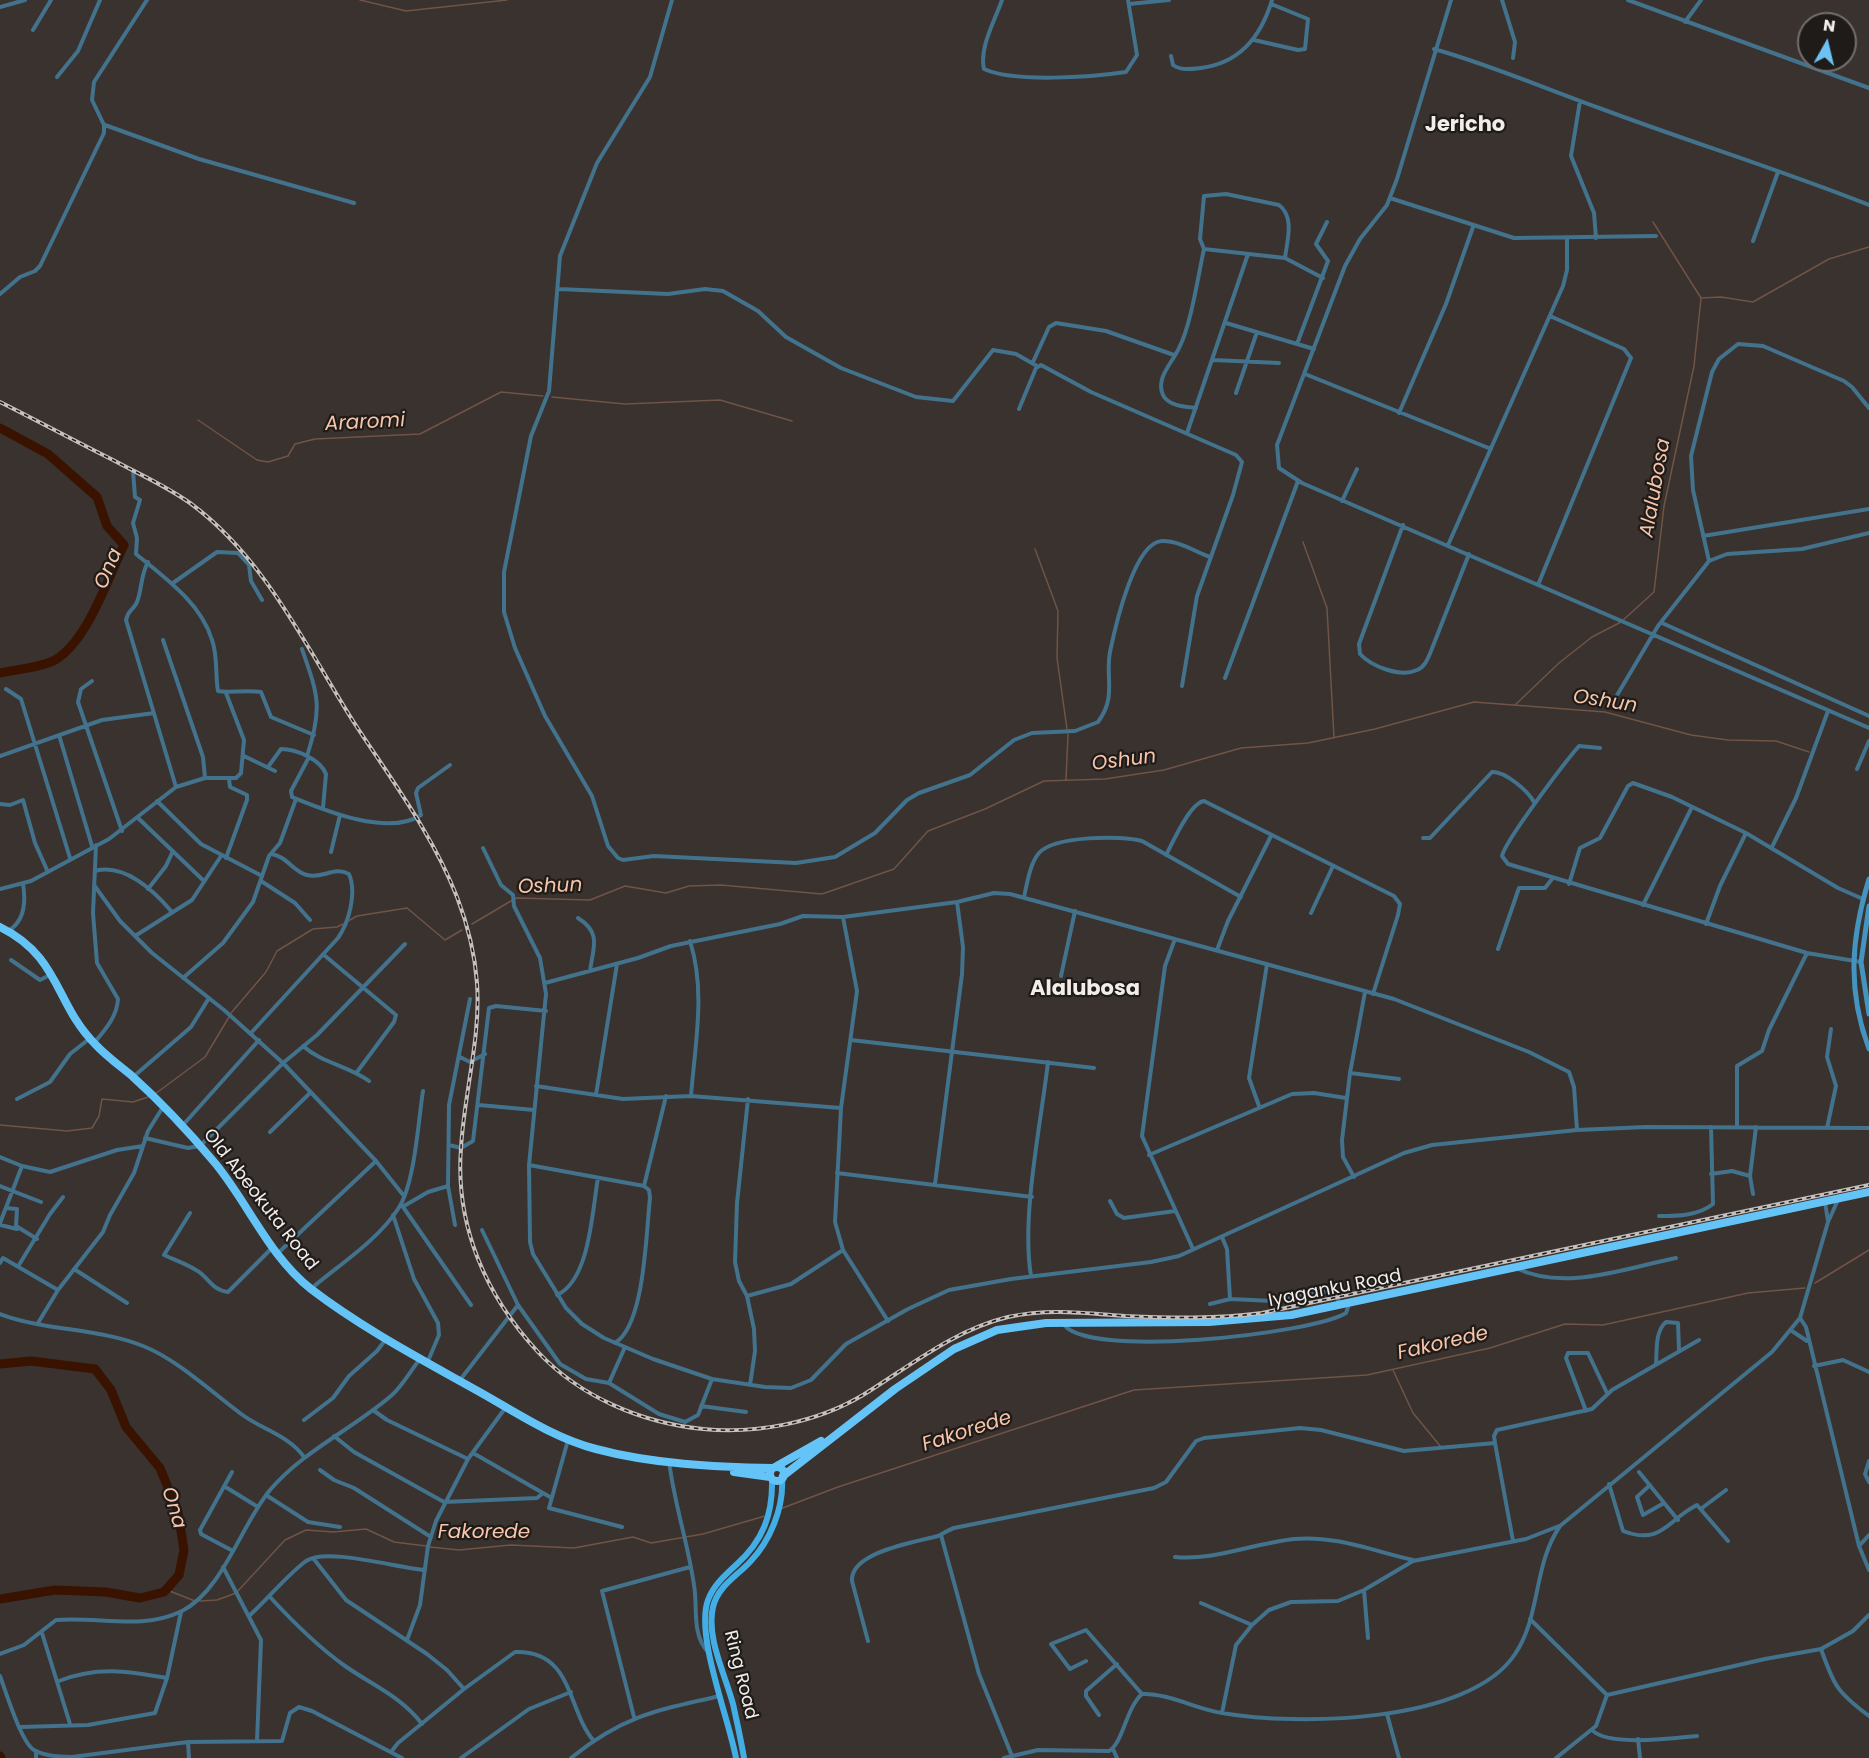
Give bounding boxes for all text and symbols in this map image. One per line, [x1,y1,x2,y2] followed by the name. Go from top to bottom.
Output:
[1797,12,1857,72] north arrow
[1822,13,1837,38] text: N
[1425,113,1505,139] district label: Jericho
[324,409,406,437] water label: Araromi
[1636,437,1676,539] water label: Alalubosa
[90,545,128,593] water label: Ona
[1571,685,1639,719] water label: Oshun
[1090,745,1158,777] water label: Oshun
[517,874,583,900] water label: Oshun
[1030,977,1140,1003] district label: Alalubosa
[198,1125,322,1275] street label: Old Abeokuta Road
[1267,1266,1403,1312] street label: Iyaganku Road
[1395,1322,1491,1366] water label: Fakorede
[919,1406,1015,1458] water label: Fakorede
[155,1484,191,1532] water label: Ona
[438,1521,530,1545] water label: Fakorede
[719,1628,761,1722] street label: Ring Road

